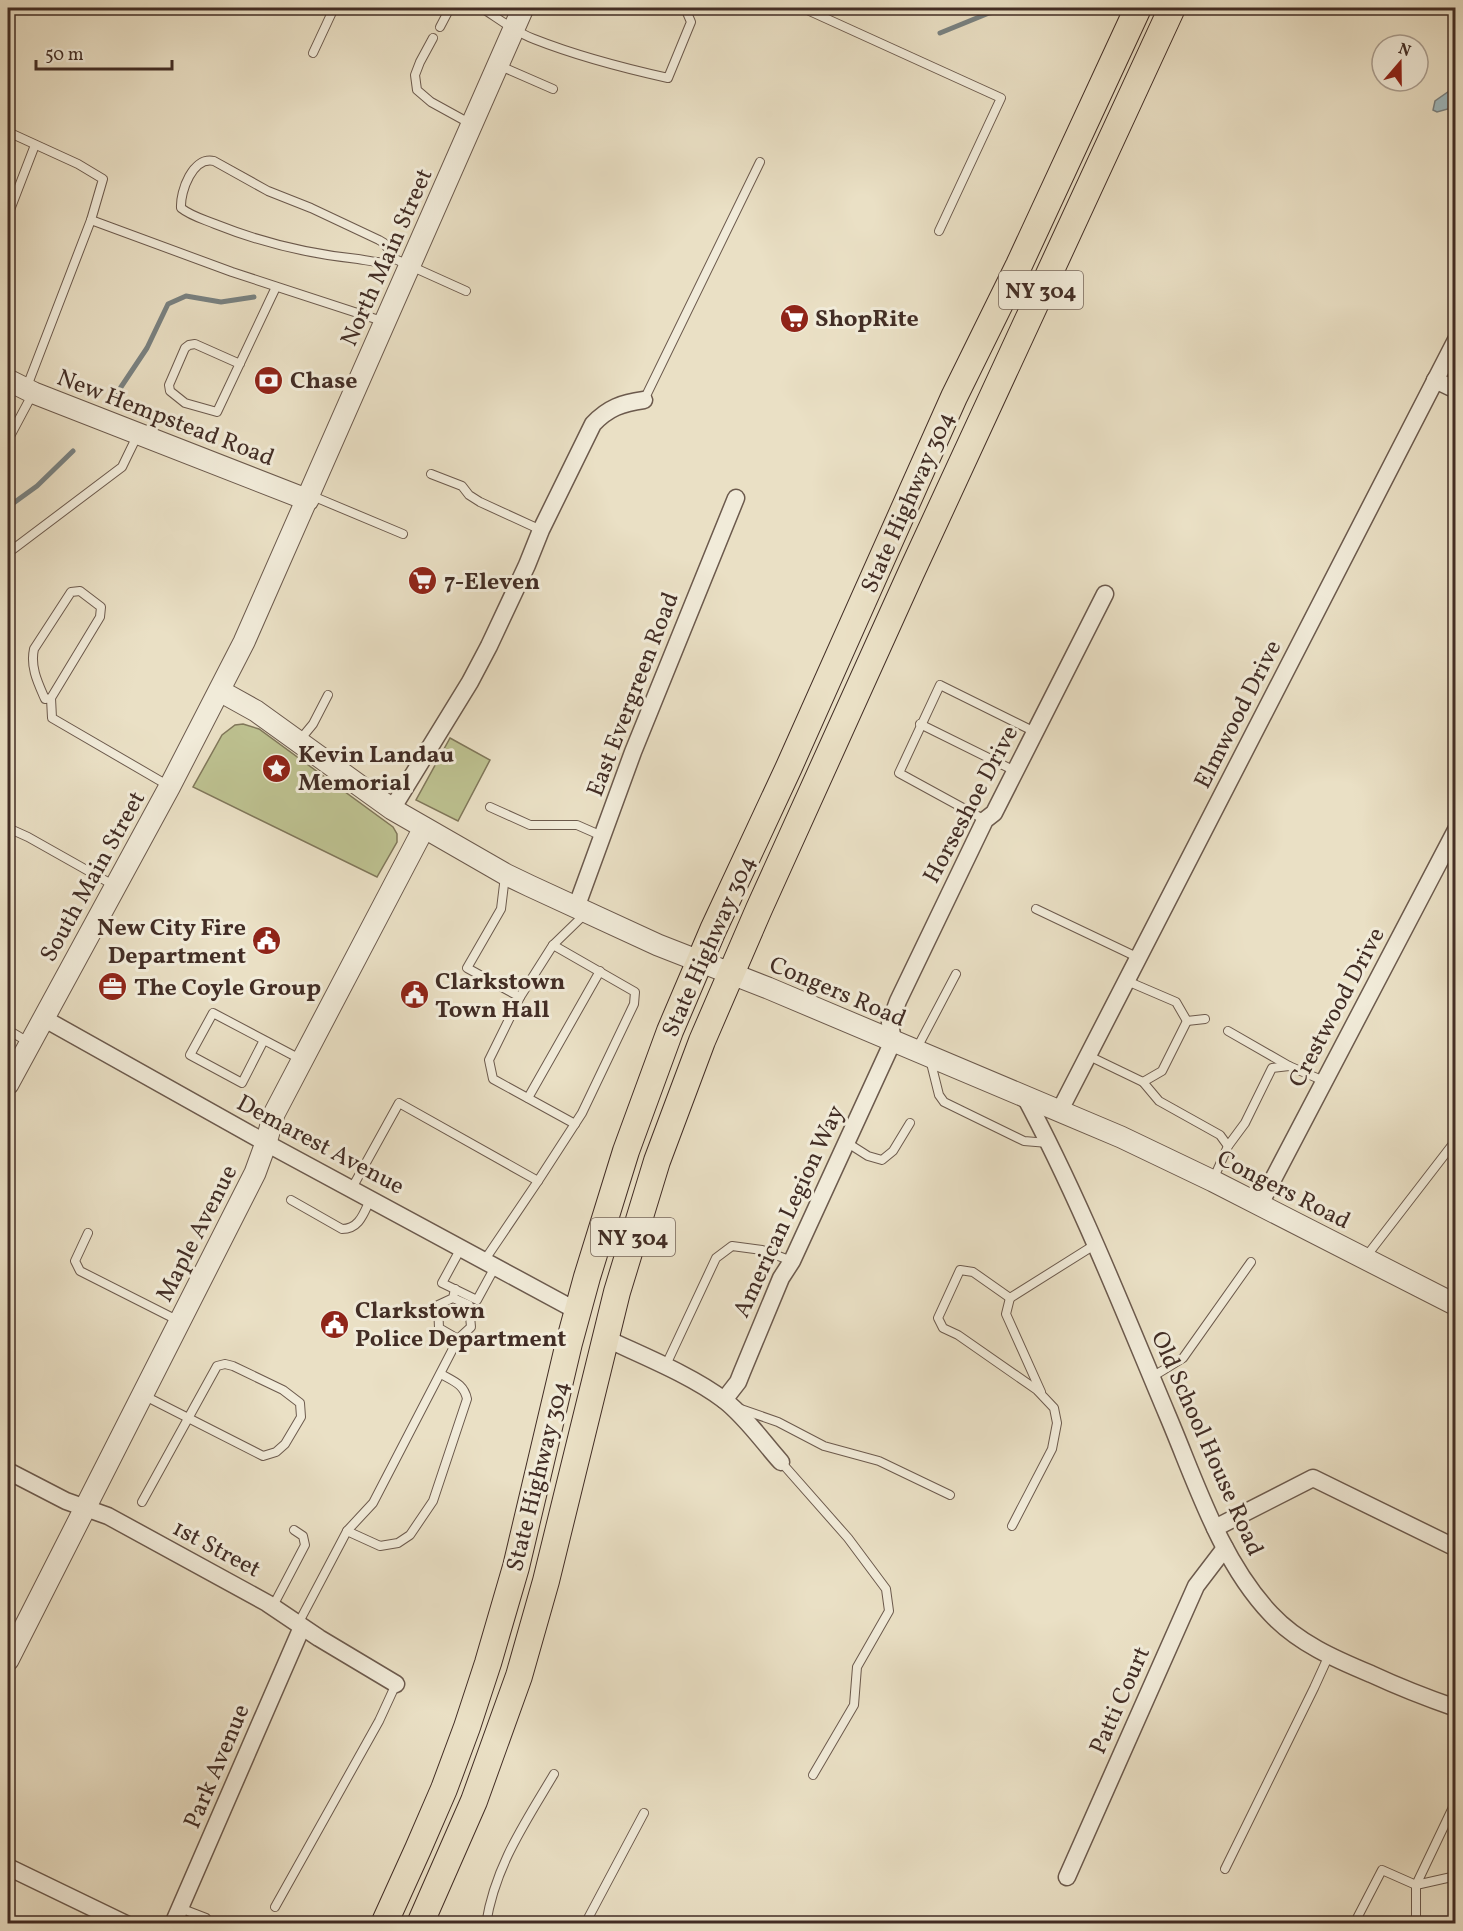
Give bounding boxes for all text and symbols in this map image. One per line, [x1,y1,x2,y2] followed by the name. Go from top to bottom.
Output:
[36,33,172,71] scale bar
[1370,33,1430,93] north arrow
[1395,38,1414,63] text: N
[45,43,84,68] text: 50 m
[333,163,442,352] street label: North Main Street
[999,271,1083,309] road number: NY 304
[778,302,810,334] supermarket icon: ShopRite
[815,303,919,337] place label: ShopRite
[52,362,279,476] street label: New Hempstead Road
[253,364,285,396] bank icon: Chase
[290,365,358,399] place label: Chase
[854,407,964,599] street label: State Highway 304
[407,565,439,597] supermarket icon: 7-Eleven
[444,566,540,600] place label: 7-Eleven
[579,588,689,802] street label: East Evergreen Road
[1187,635,1291,795] street label: Elmwood Drive
[916,720,1028,890] street label: Horseshoe Drive
[298,739,455,801] place label: Kevin Landau Memorial
[261,752,293,784] place icon: Kevin Landau Memorial
[33,785,155,969] street label: South Main Street
[655,851,765,1043] street label: State Highway 304
[97,912,246,974] place label: New City Fire Department
[1281,922,1394,1094] street label: Crestwood Drive
[251,925,283,957] public building icon: New City Fire Department
[764,949,911,1037] street label: Congers Road
[435,966,566,1028] place label: Clarkstown Town Hall
[97,971,129,1003] office icon: The Coyle Group
[134,972,321,1006] place label: The Coyle Group
[398,979,430,1011] public building icon: Clarkstown Town Hall
[230,1087,410,1204] street label: Demarest Avenue
[726,1100,854,1324] street label: American Legion Way
[1210,1143,1356,1239] street label: Congers Road
[149,1160,247,1308] street label: Maple Avenue
[591,1218,675,1256] road number: NY 304
[355,1295,566,1357] place label: Clarkstown Police Department
[318,1308,350,1340] public building icon: Clarkstown Police Department
[1141,1326,1271,1562] street label: Old School House Road
[499,1378,579,1575] street label: State Highway 304
[166,1512,266,1587] street label: 1st Street
[1082,1642,1160,1760] street label: Patti Court
[176,1699,259,1834] street label: Park Avenue

